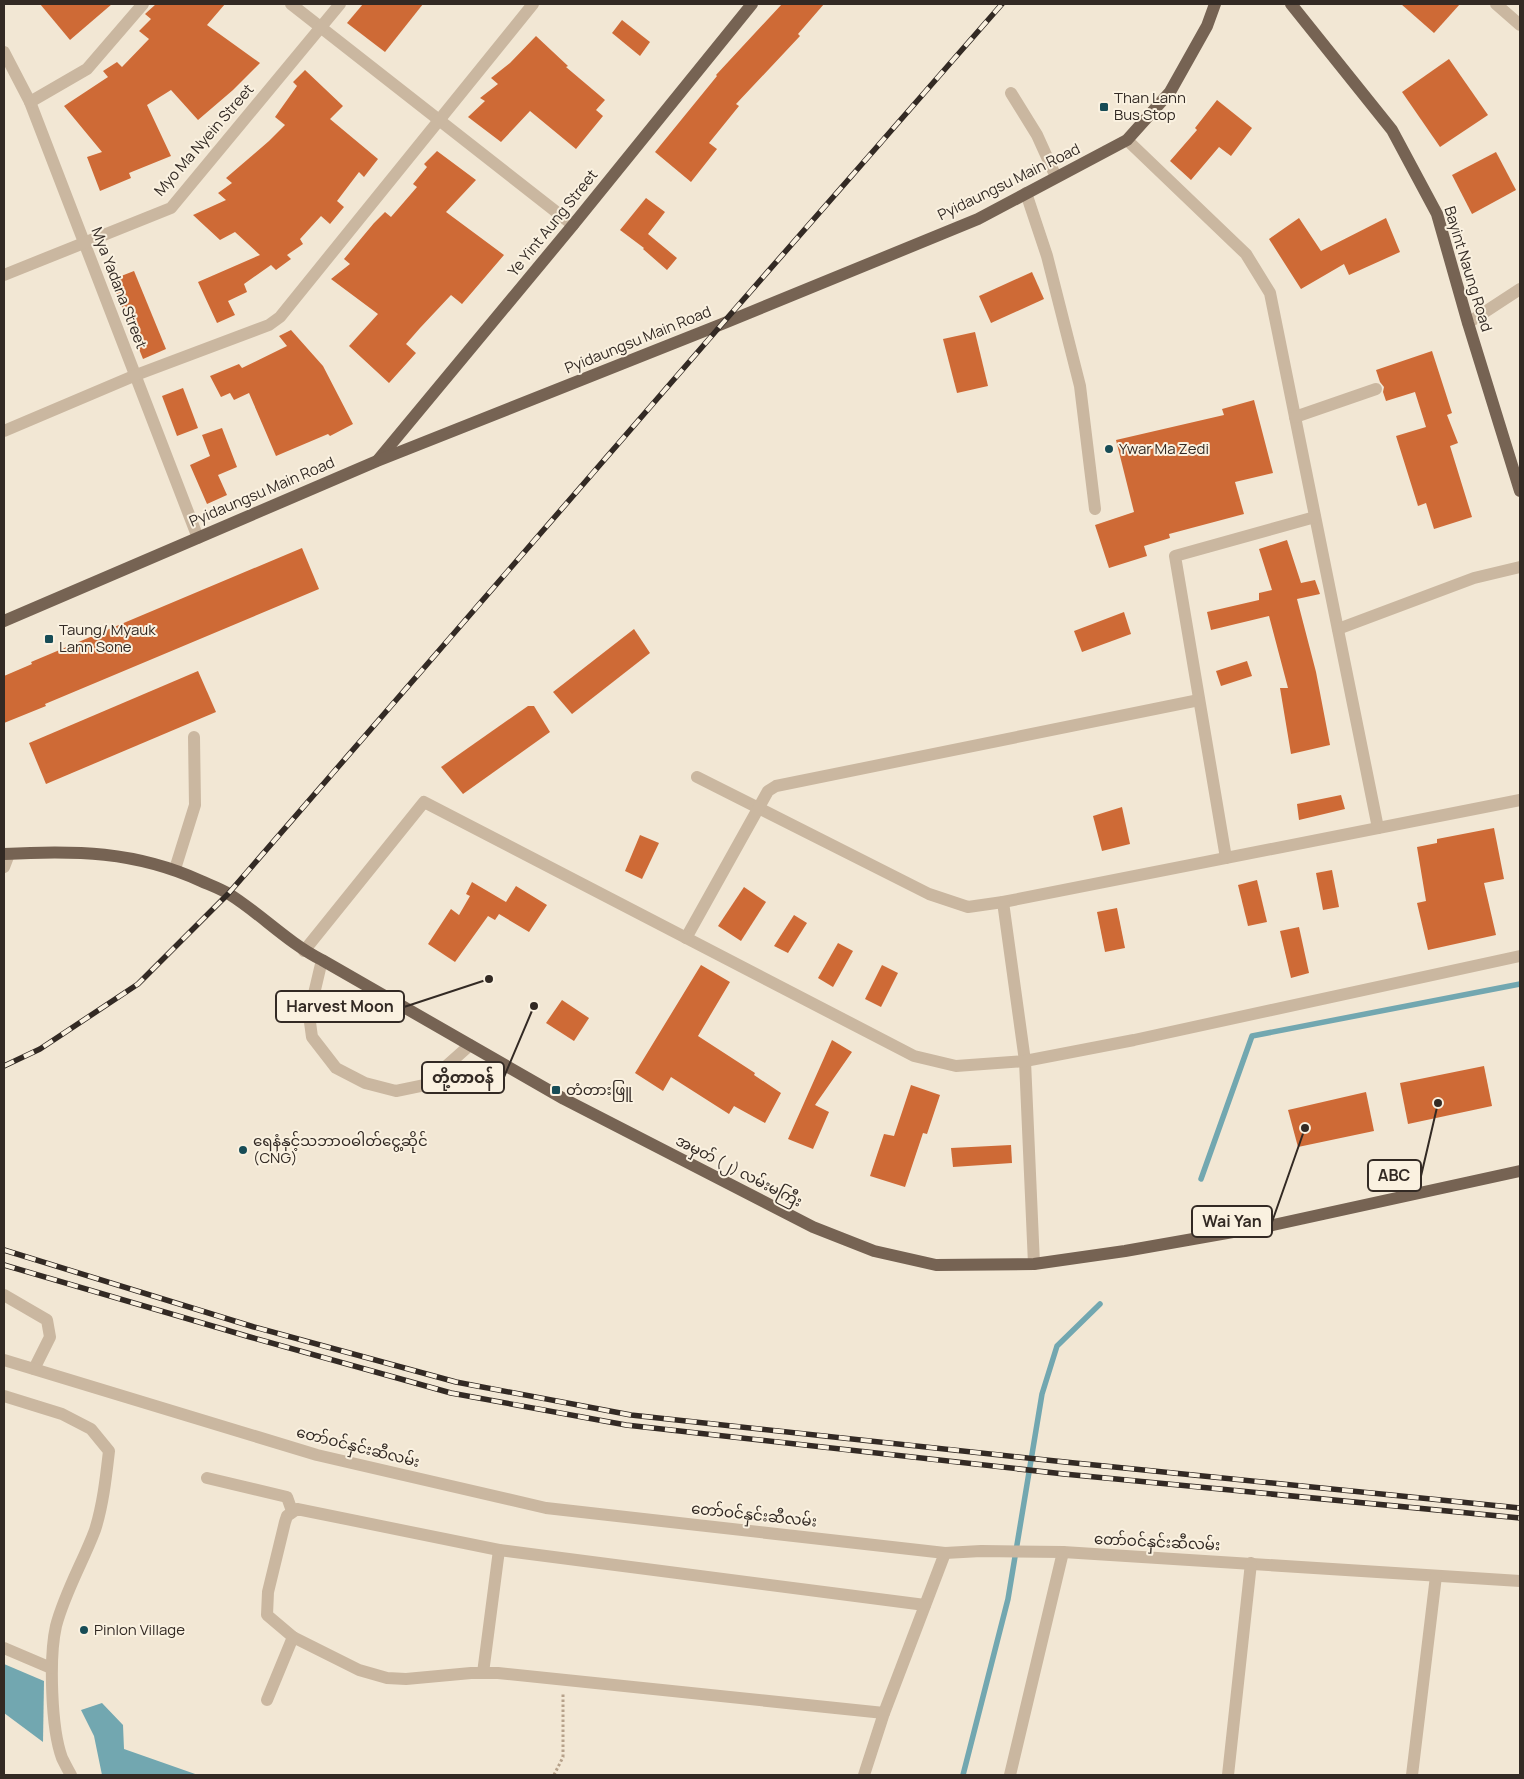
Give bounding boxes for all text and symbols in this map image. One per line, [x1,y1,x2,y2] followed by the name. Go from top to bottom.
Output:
[149,79,258,200] street label: Myo Ma Nyein Street
[1114,87,1186,125] place label: Than Lann Bus Stop
[1098,101,1110,113] marker: Than Lann Bus Stop
[934,138,1084,225] street label: Pyidaungsu Main Road
[503,165,602,281] street label: Ye Yint Aung Street
[1439,203,1498,334] street label: Bayint Naung Road
[87,224,152,352] street label: Mya Yadana Street
[562,301,714,379] street label: Pyidaungsu Main Road
[1119,438,1209,459] place label: Ywar Ma Zedi
[1103,443,1115,455] marker: Ywar Ma Zedi
[186,451,338,532] street label: Pyidaungsu Main Road
[59,619,156,657] place label: Taung/ Myauk Lann Sone
[43,633,55,645] marker: Taung/ Myauk Lann Sone
[276,991,404,1022] callout: Harvest Moon
[286,995,394,1017] text: Harvest Moon
[422,1062,504,1093] callout: တို့တာဝန်
[432,1066,494,1091] text: တို့တာဝန်
[566,1079,633,1102] place label: တံတားဖြူ
[550,1084,562,1096] marker: တံတားဖြူ
[671,1129,806,1213] street label: အမှတ် (၂) လမ်းမကြီး
[253,1130,428,1168] place label: ရေနံနှင့်သဘာဝဓါတ်ငွေ့ဆိုင် (CNG)
[237,1144,249,1156] marker: ရေနံနှင့်သဘာဝဓါတ်ငွေ့ဆိုင် (CNG)
[1368,1160,1421,1191] callout: ABC
[1378,1164,1411,1186] text: ABC
[1192,1206,1272,1237] callout: Wai Yan
[1202,1210,1262,1232] text: Wai Yan
[294,1421,422,1474] street label: တော်ဝင်နှင်းဆီလမ်း
[690,1497,818,1534] street label: တော်ဝင်နှင်းဆီလမ်း
[1093,1528,1221,1557] street label: တော်ဝင်နှင်းဆီလမ်း
[94,1619,185,1640] place label: Pinlon Village
[78,1624,90,1636] marker: Pinlon Village

